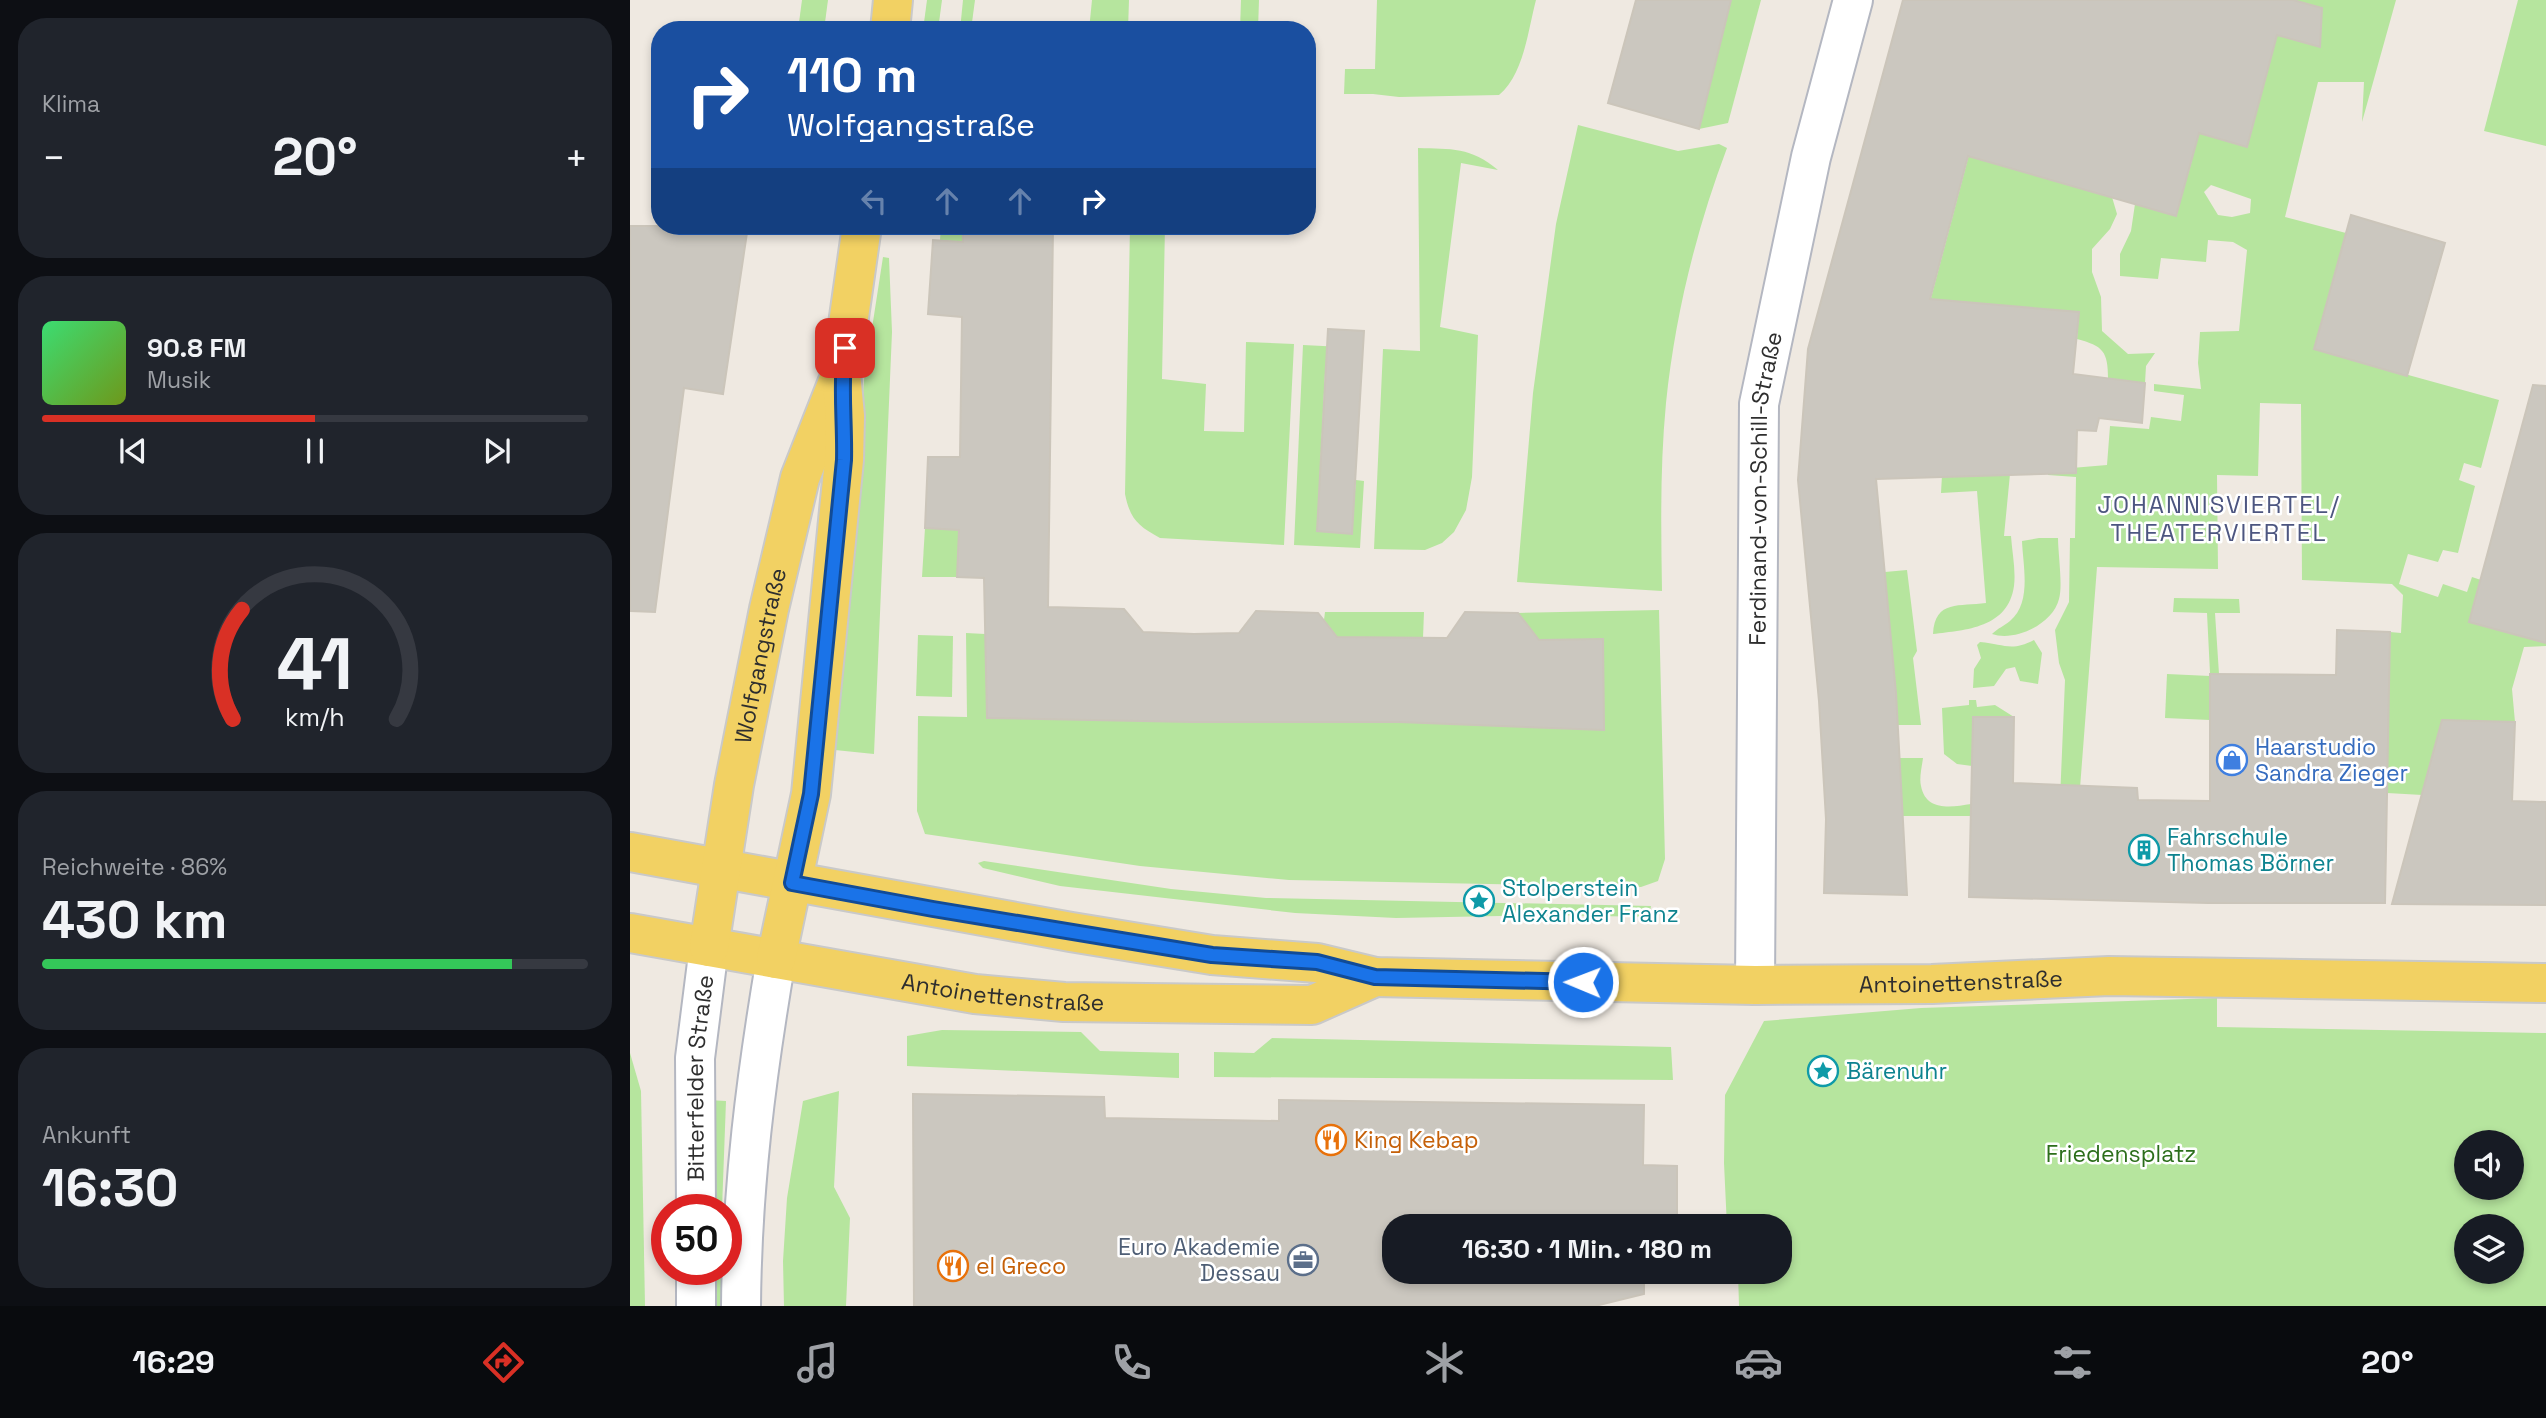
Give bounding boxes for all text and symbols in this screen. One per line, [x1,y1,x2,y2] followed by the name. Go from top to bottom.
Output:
[787,44,917,106] text: 110 m
[672,49,763,140] icon: right
[42,89,100,119] text: Klima
[787,105,1035,145] text: Wolfgangstraße
[272,124,358,190] text: 20°
[42,134,66,182] text: −
[564,134,588,182] text: +
[855,182,893,220] icon: left
[928,182,966,220] icon: ahead
[1001,182,1039,220] icon: ahead
[1074,182,1112,220] icon: right
[815,318,875,378] pin
[826,329,864,367] icon: arrive
[1742,329,1789,646] street label: Ferdinand-von-Schill-Straße
[147,331,246,365] text: 90.8 FM
[147,365,211,395] text: Musik
[114,432,152,470] icon: previous
[296,432,334,470] icon: pause
[478,432,516,470] icon: next
[2097,489,2341,548] district label: JOHANNISVIERTEL/ THEATERVIERTEL
[728,565,793,746] street label: Wolfgangstraße
[277,617,353,710] text: 41
[285,701,345,733] text: km/h
[2255,732,2408,788] place label: Haarstudio Sandra Zieger
[2215,743,2249,777] shop icon: Haarstudio Sandra Zieger
[2167,822,2334,878] place label: Fahrschule Thomas Börner
[2127,833,2161,867] building icon: Fahrschule Thomas Börner
[42,852,227,882] text: Reichweite · 86%
[1502,873,1679,929] place label: Stolperstein Alexander Franz
[1462,884,1496,918] place icon: Stolperstein Alexander Franz
[42,887,227,953] text: 430 km
[1546,945,1620,1019] position arrow
[1859,963,2063,999] street label: Antoinettenstraße
[899,966,1104,1017] street label: Antoinettenstraße
[680,973,720,1182] street label: Bitterfelder Straße
[1806,1054,1840,1088] place icon: Bärenuhr
[1846,1056,1947,1086] place label: Bärenuhr
[42,1120,131,1150] text: Ankunft
[1314,1123,1348,1157] restaurant icon: King Kebap
[1354,1125,1478,1155] place label: King Kebap
[2454,1130,2524,1284] map controls
[2454,1130,2524,1200] button: sound
[2046,1139,2196,1169] park label: Friedensplatz
[42,1155,178,1221] text: 16:30
[651,1194,742,1285] speed limit sign: 50
[2454,1214,2524,1284] button: layers
[1118,1232,1280,1288] place label: Euro Akademie Dessau
[1462,1232,1712,1266] text: 16:30 · 1 Min. · 180 m
[1286,1243,1320,1277] office icon: Euro Akademie Dessau
[936,1249,970,1283] restaurant icon: el Greco
[976,1251,1066,1281] place label: el Greco
[479,1338,528,1387] icon: directions
[793,1338,842,1387] icon: music
[1107,1338,1156,1387] icon: phone
[1420,1338,1469,1387] icon: climate
[1734,1338,1783,1387] icon: car
[2048,1338,2097,1387] icon: filters
[132,1342,215,1382] text: 16:29
[2361,1342,2414,1382] text: 20°

